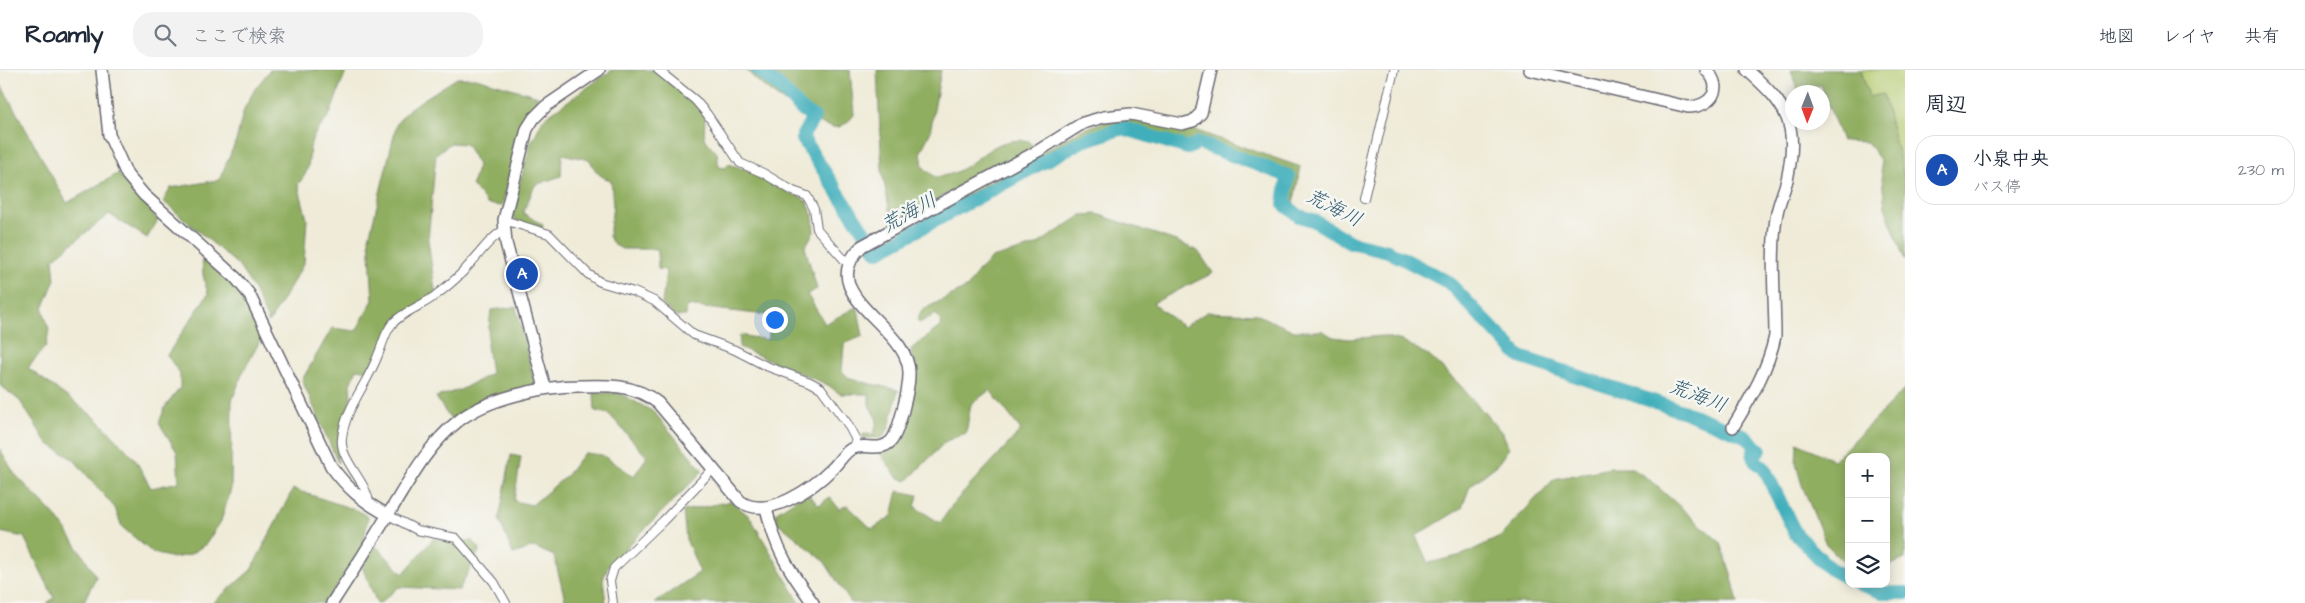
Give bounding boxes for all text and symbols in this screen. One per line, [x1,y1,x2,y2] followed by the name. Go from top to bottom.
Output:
[133,12,483,57] search box
[25,18,103,52] text: Roamly
[151,21,179,49] icon: search
[191,23,286,50] text: ここで検索
[2099,24,2135,49] text: 地図
[2163,24,2216,49] text: レイヤ
[2244,24,2280,49] text: 共有
[1785,85,1830,130] north arrow
[1925,90,1967,119] text: 周辺
[1973,146,2049,173] text: 小泉中央
[1937,159,1947,181] text: A
[2238,159,2284,181] text: 230 m
[1973,176,2021,198] text: バス停
[1301,182,1367,234] water label: 荒海川
[876,186,942,240] water label: 荒海川
[506,255,538,293] pin: A
[762,307,788,333] your location
[1665,372,1731,420] water label: 荒海川
[1845,453,1890,588] map controls
[1845,453,1890,498] button: +
[1845,498,1890,543] button: −
[1845,543,1890,588] button: layers

